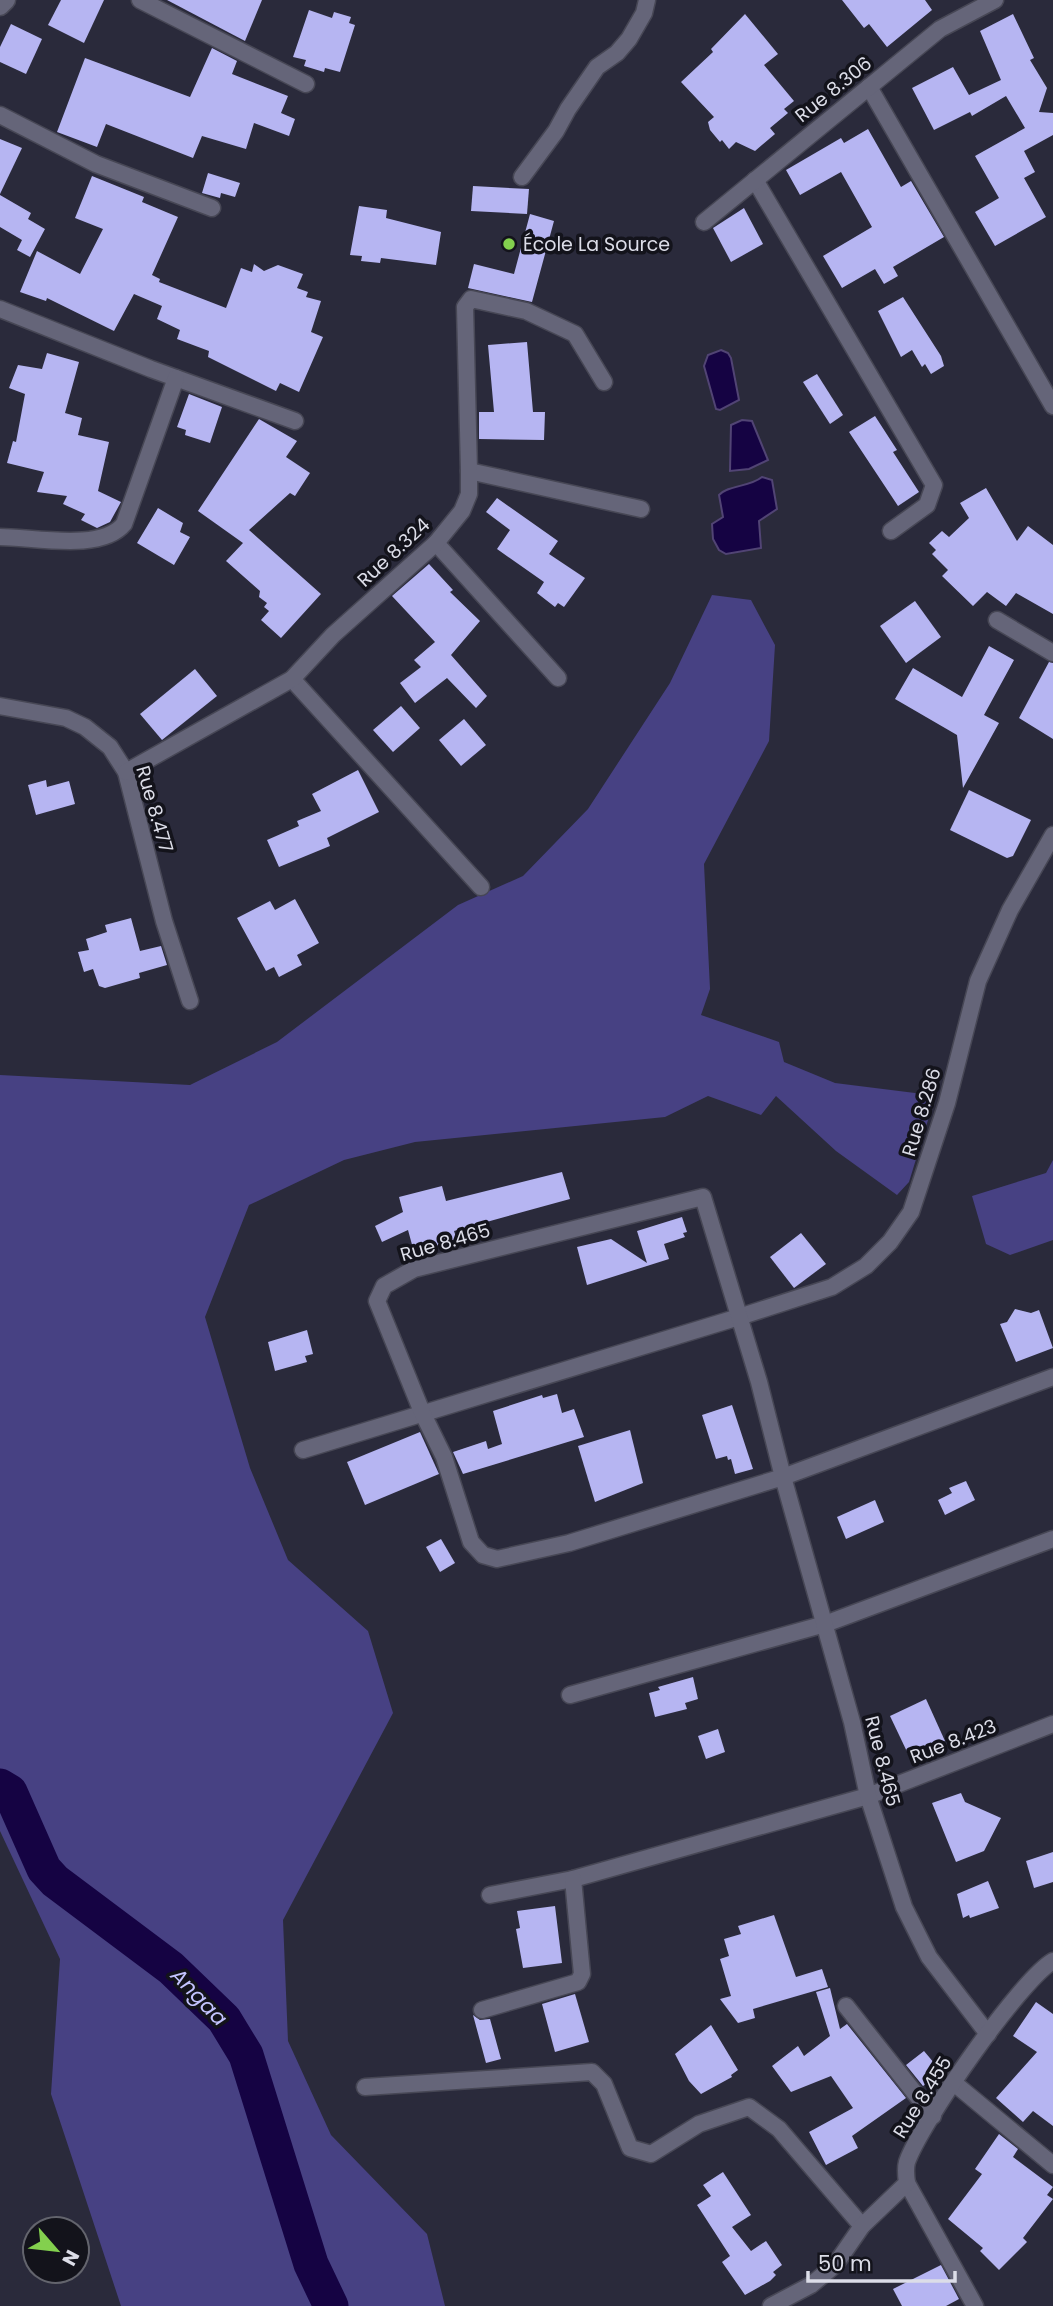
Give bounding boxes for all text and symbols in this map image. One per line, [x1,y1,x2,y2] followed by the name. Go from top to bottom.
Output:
[789,50,877,129] street label: Rue 8.306
[523,231,670,258] place label: École La Source
[501,236,517,252] marker: École La Source
[351,512,436,593] street label: Rue 8.324
[129,763,180,856] street label: Rue 8.477
[895,1064,948,1160] street label: Rue 8.286
[397,1217,493,1268] street label: Rue 8.465
[858,1713,907,1809] street label: Rue 8.465
[906,1713,1000,1770] street label: Rue 8.423
[164,1961,234,2032] water label: Angaa
[887,2051,958,2144] street label: Rue 8.455
[21,2215,91,2285] north arrow
[808,2240,955,2284] scale bar
[55,2245,86,2270] text: N
[818,2249,872,2278] text: 50 m

